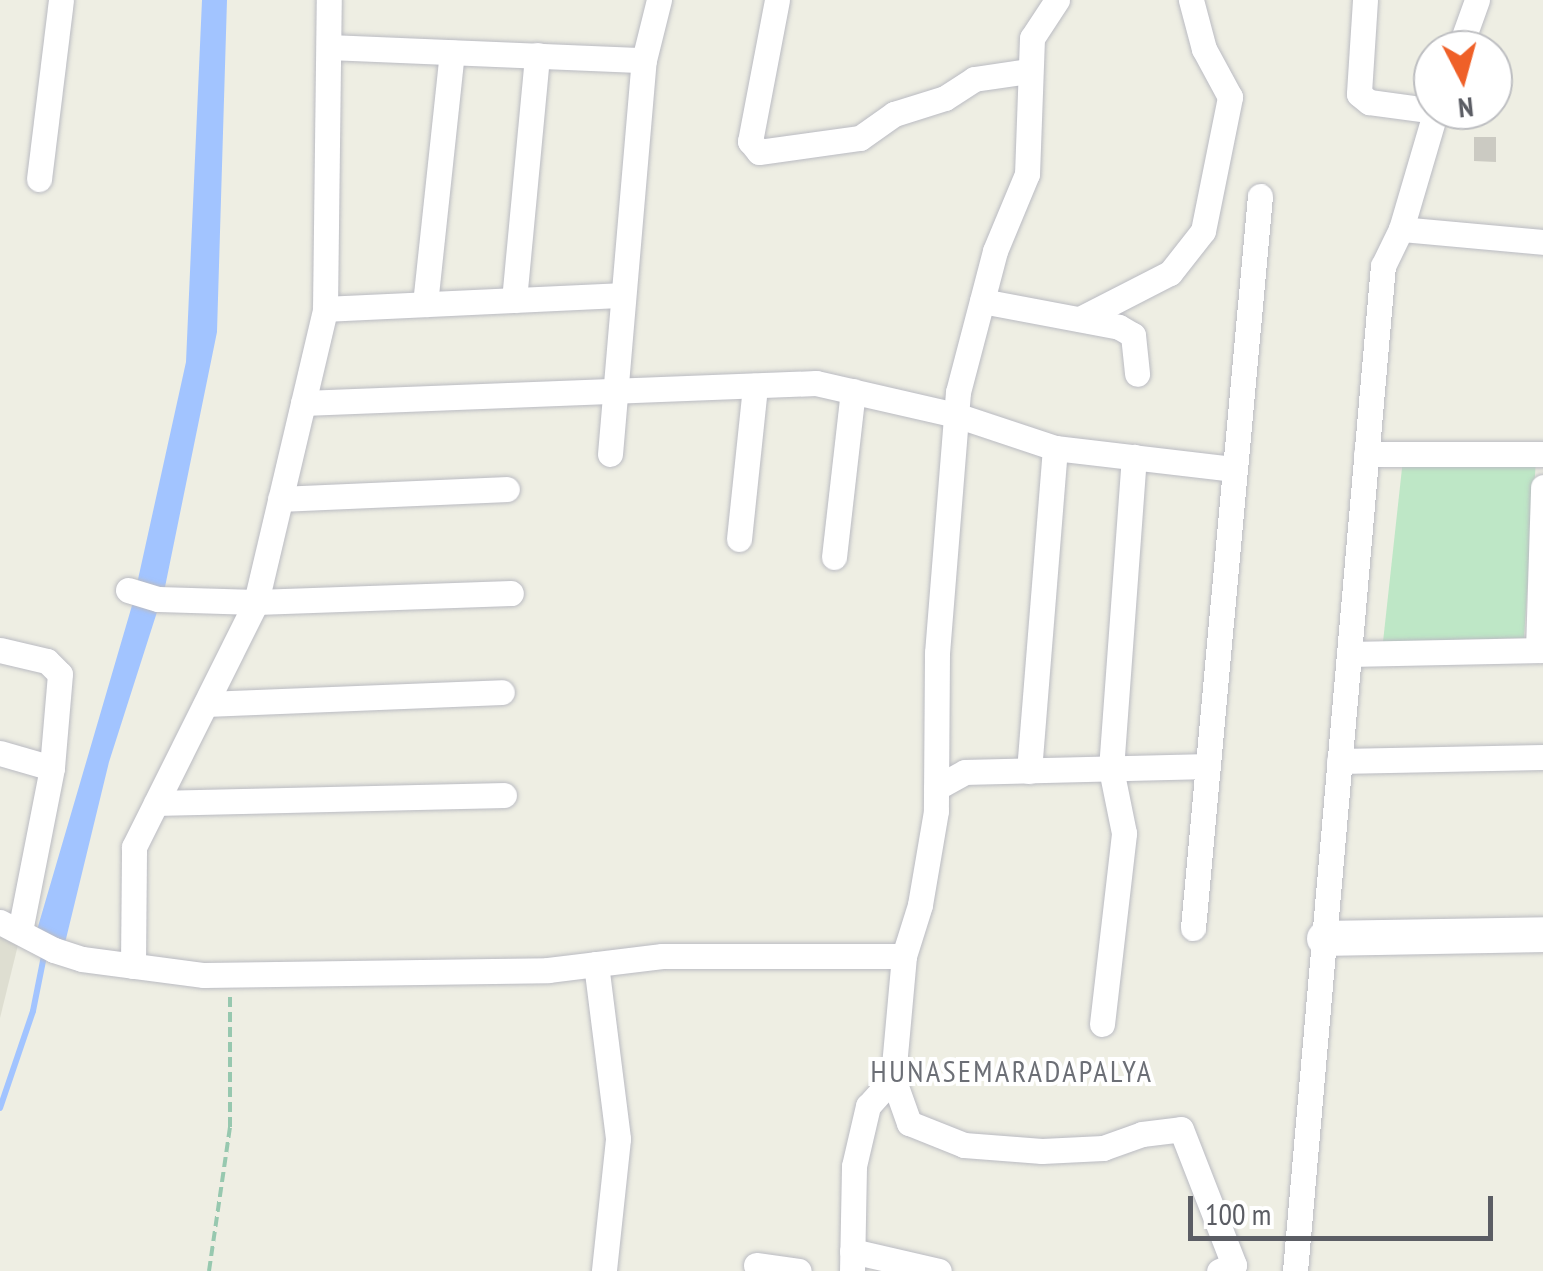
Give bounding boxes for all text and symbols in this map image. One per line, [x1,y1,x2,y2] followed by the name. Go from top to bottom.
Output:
[1413,30,1513,130] north arrow
[1457,89,1475,128] text: N
[871,1053,1153,1089] district label: HUNASEMARADAPALYA
[1193,1176,1498,1238] scale bar
[1205,1194,1271,1233] text: 100 m

